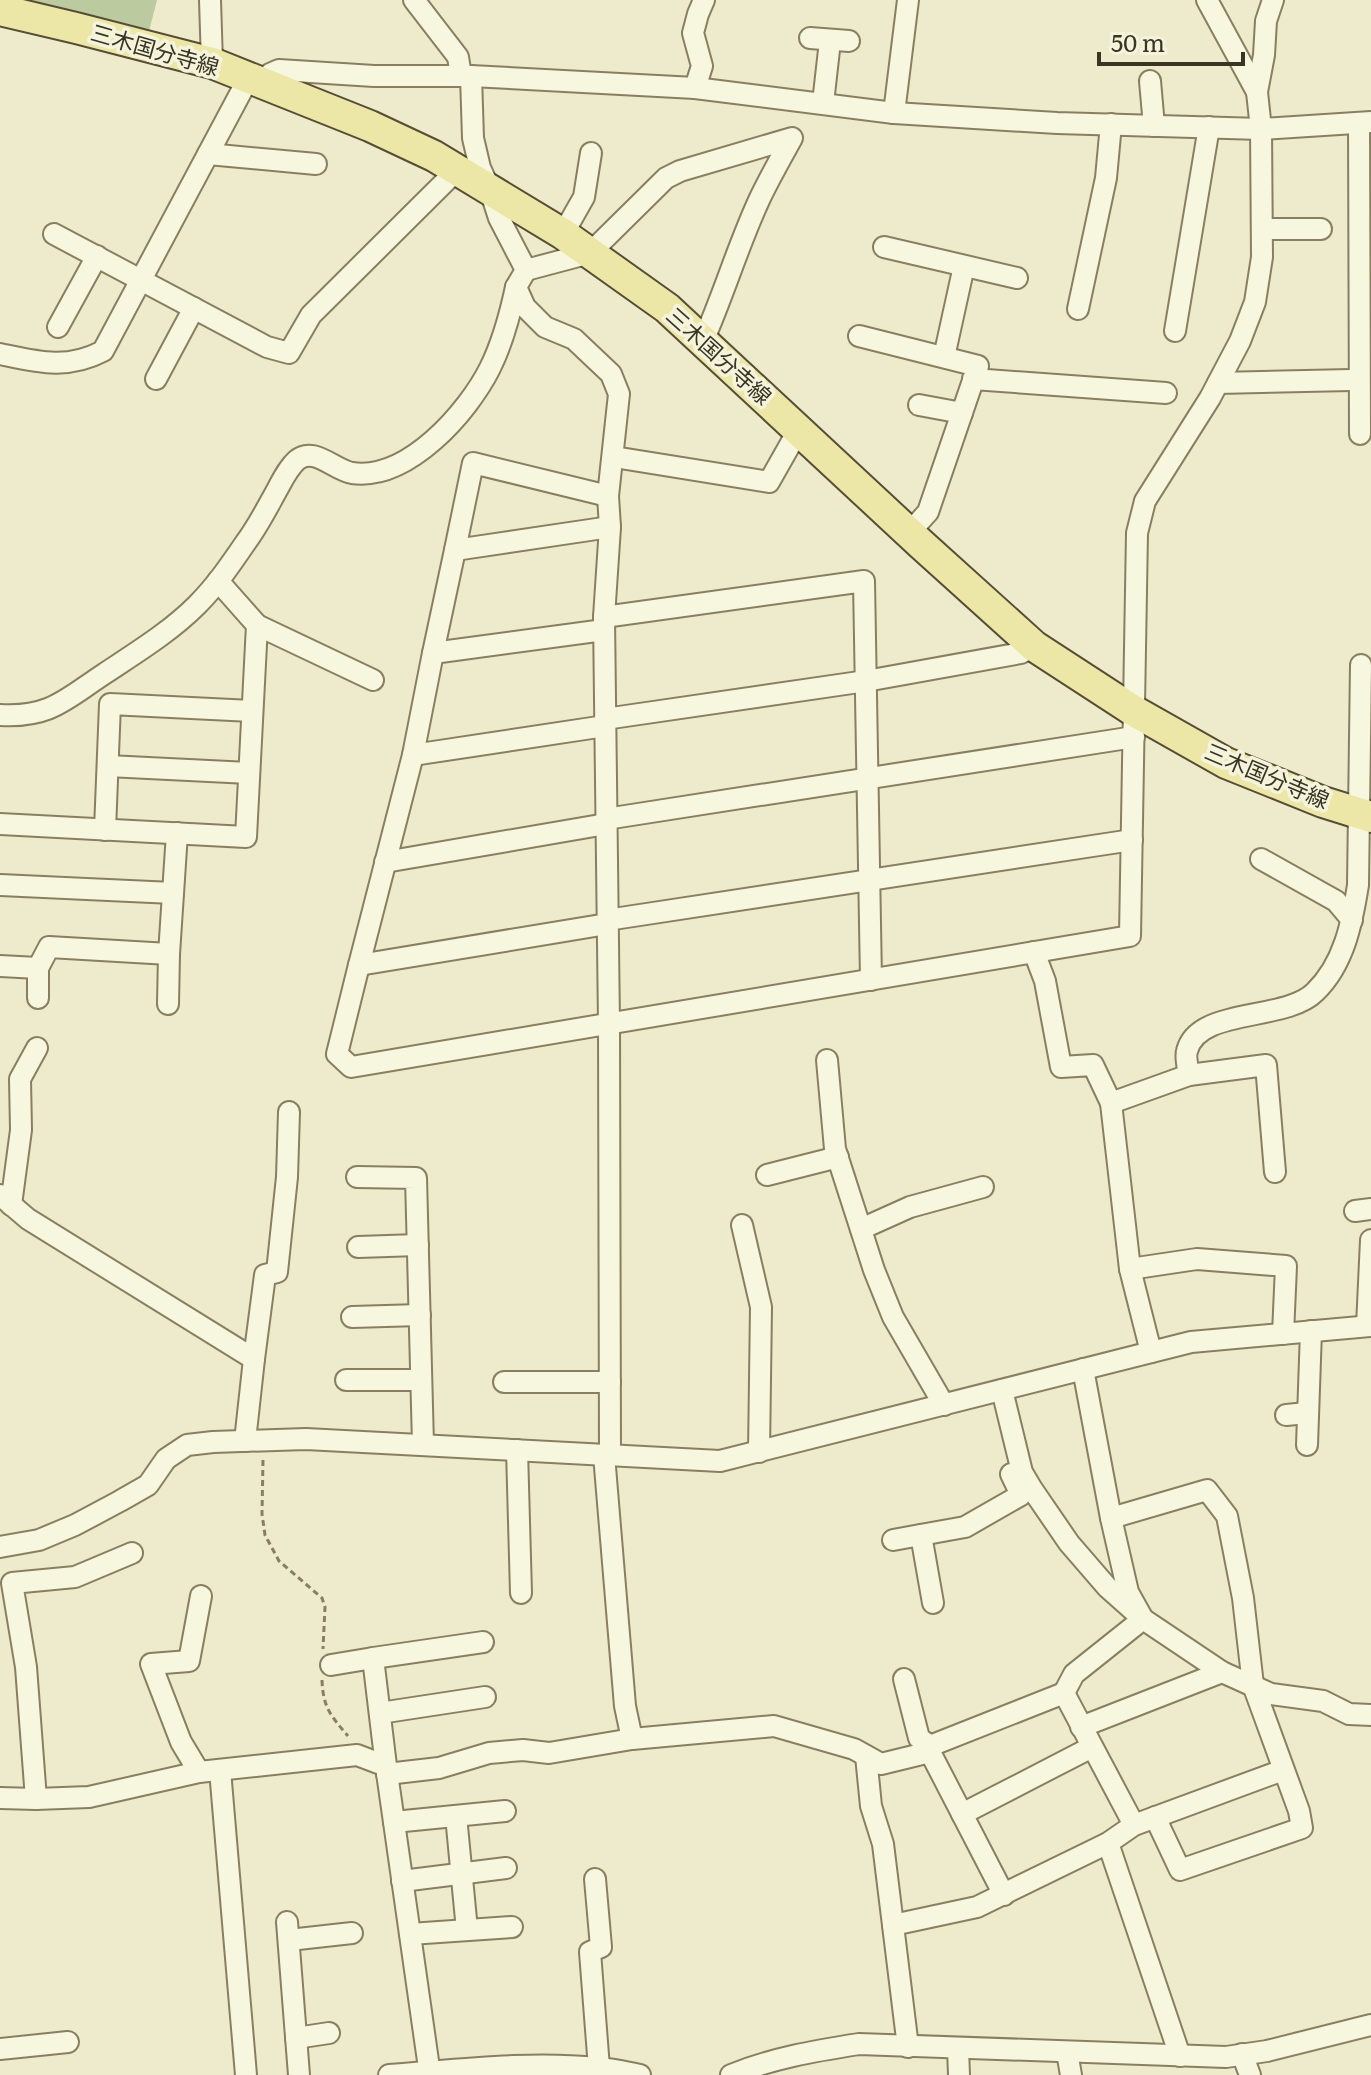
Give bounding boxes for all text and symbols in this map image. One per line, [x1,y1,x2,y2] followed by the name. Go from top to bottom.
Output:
[87,15,223,83] street label: 三木国分寺線
[1099,16,1243,66] scale bar
[1111,24,1165,59] text: 50 m
[660,298,780,411] street label: 三木国分寺線
[1200,734,1335,816] street label: 三木国分寺線

